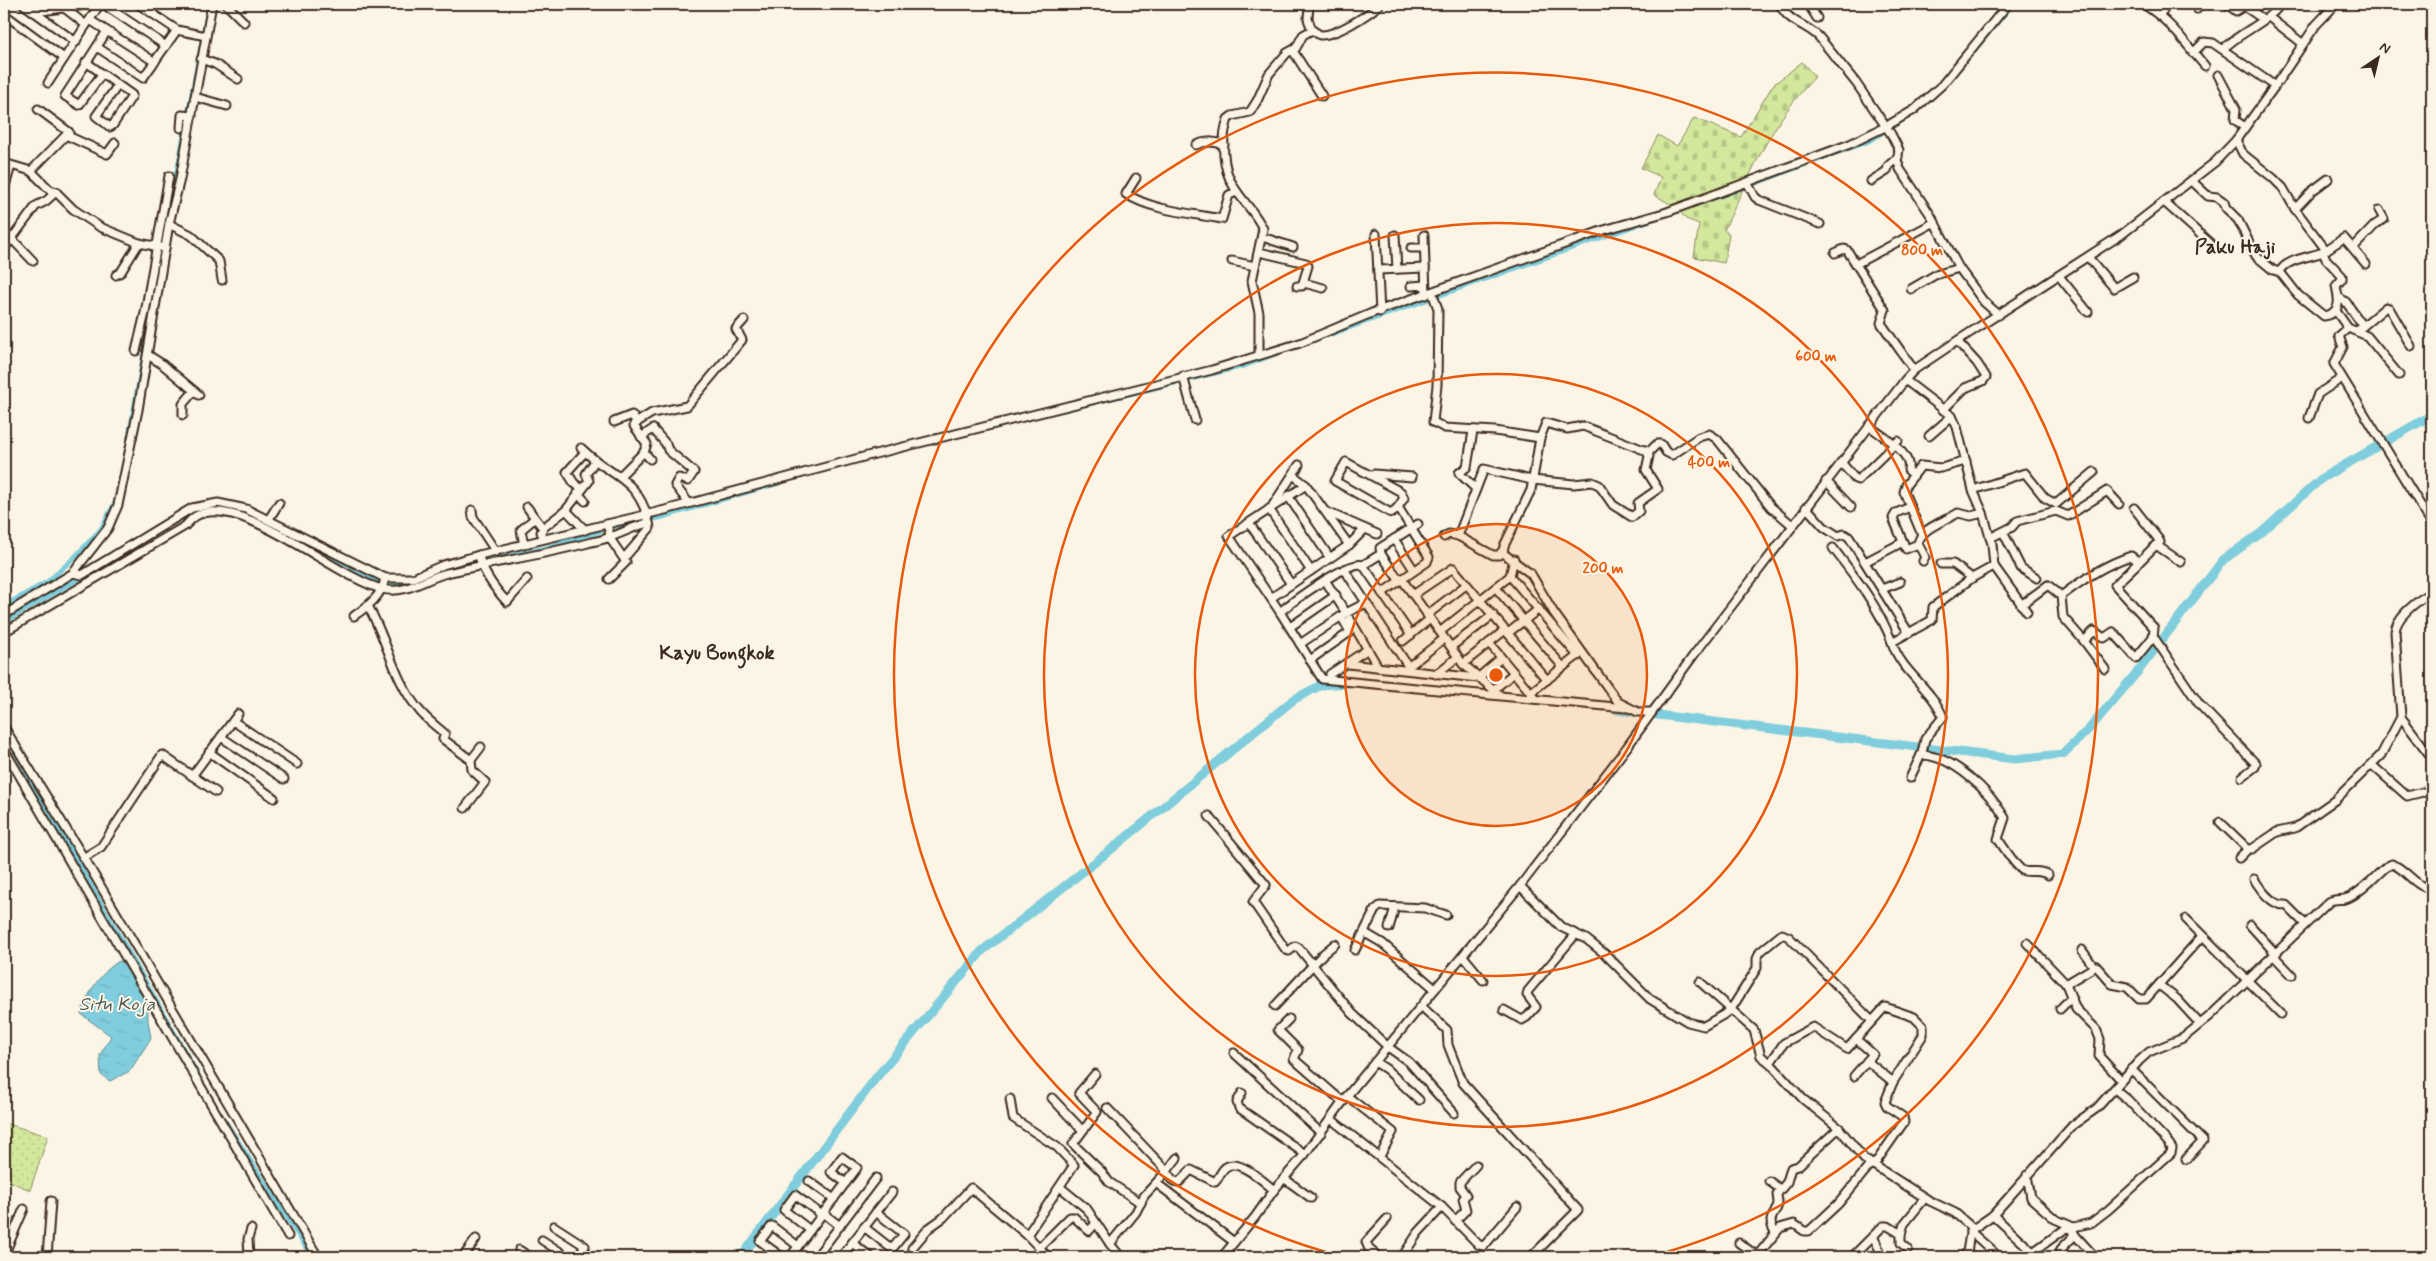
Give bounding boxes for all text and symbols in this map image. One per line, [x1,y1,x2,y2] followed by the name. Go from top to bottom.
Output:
[2354,32,2404,82] north arrow
[2376,38,2394,58] text: N
[2195,234,2276,261] district label: Paku Haji
[1901,241,1943,261] text: 800 m
[1795,347,1837,367] text: 600 m
[1688,453,1730,473] text: 400 m
[1583,559,1624,579] text: 200 m
[659,640,775,669] district label: Kayu Bongkok
[1487,666,1505,684] centre of rings
[79,992,156,1017] water label: Situ Koja

